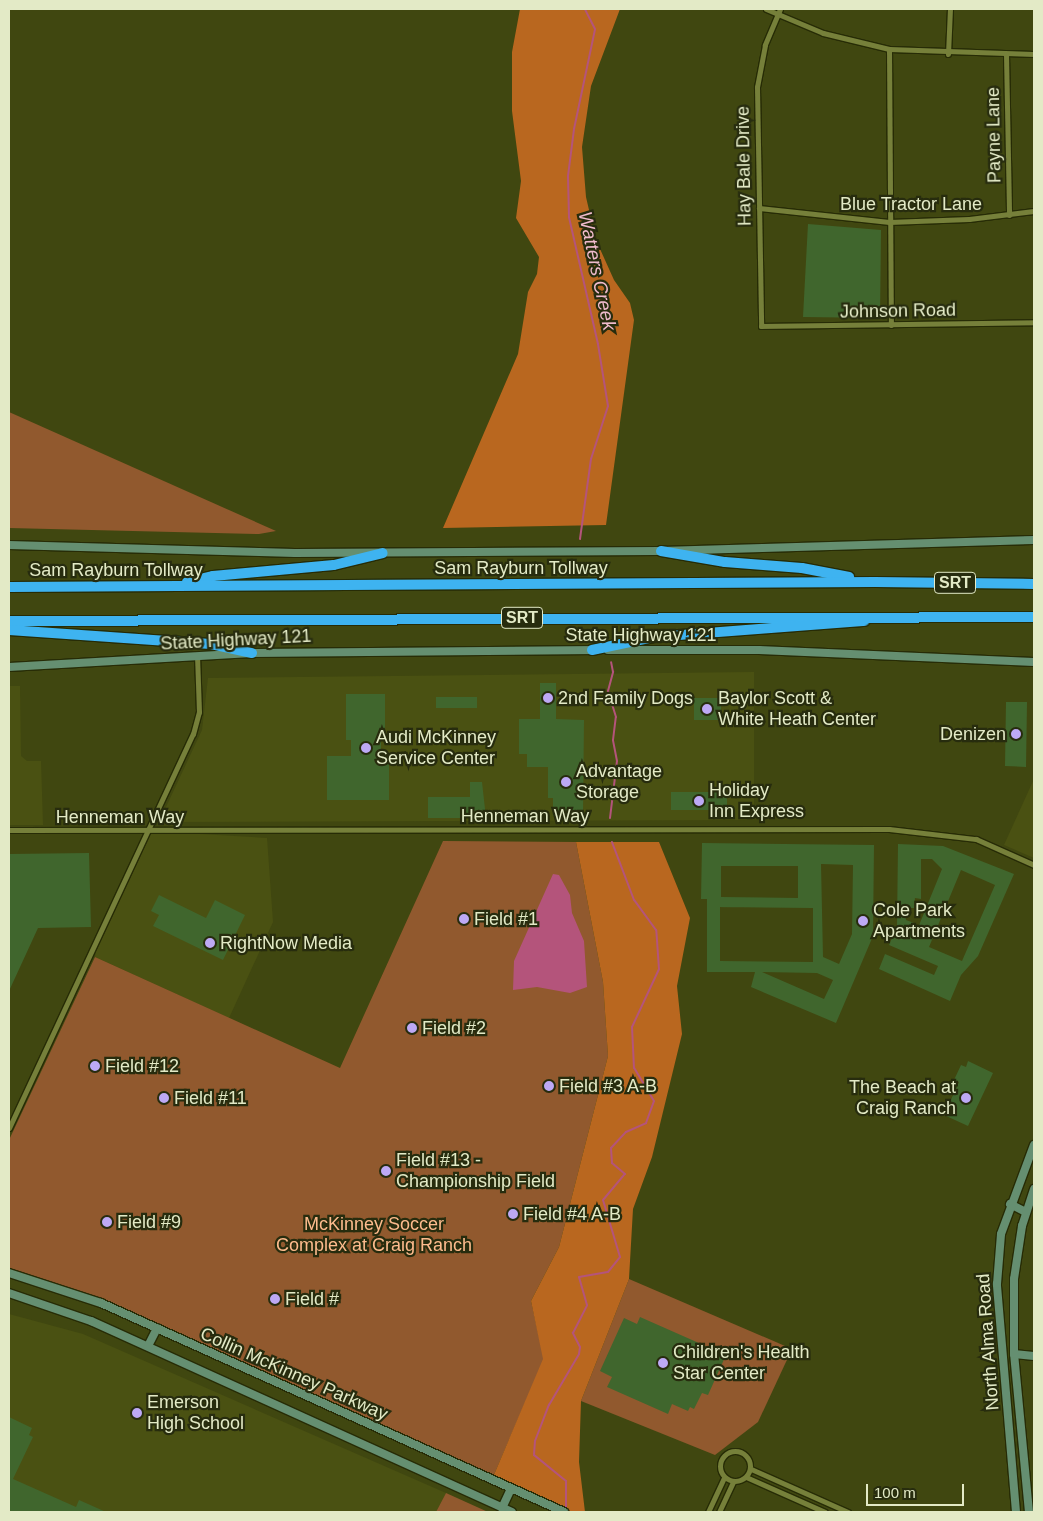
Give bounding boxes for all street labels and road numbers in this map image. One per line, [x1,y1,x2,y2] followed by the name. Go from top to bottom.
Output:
[982,87,1006,183] street label: Payne Lane
[732,106,756,226] street label: Hay Bale Drive
[840,193,982,215] street label: Blue Tractor Lane
[840,299,956,323] street label: Johnson Road
[434,557,608,579] street label: Sam Rayburn Tollway
[29,559,203,581] street label: Sam Rayburn Tollway
[934,570,976,596] road number: SRT
[501,604,543,632] road number: SRT
[565,624,717,646] street label: State Highway 121
[160,625,312,655] street label: State Highway 121
[461,805,589,827] street label: Henneman Way
[56,806,184,828] street label: Henneman Way
[972,1272,1004,1412] street label: North Alma Road
[197,1323,391,1425] street label: Collin McKinney Parkway

